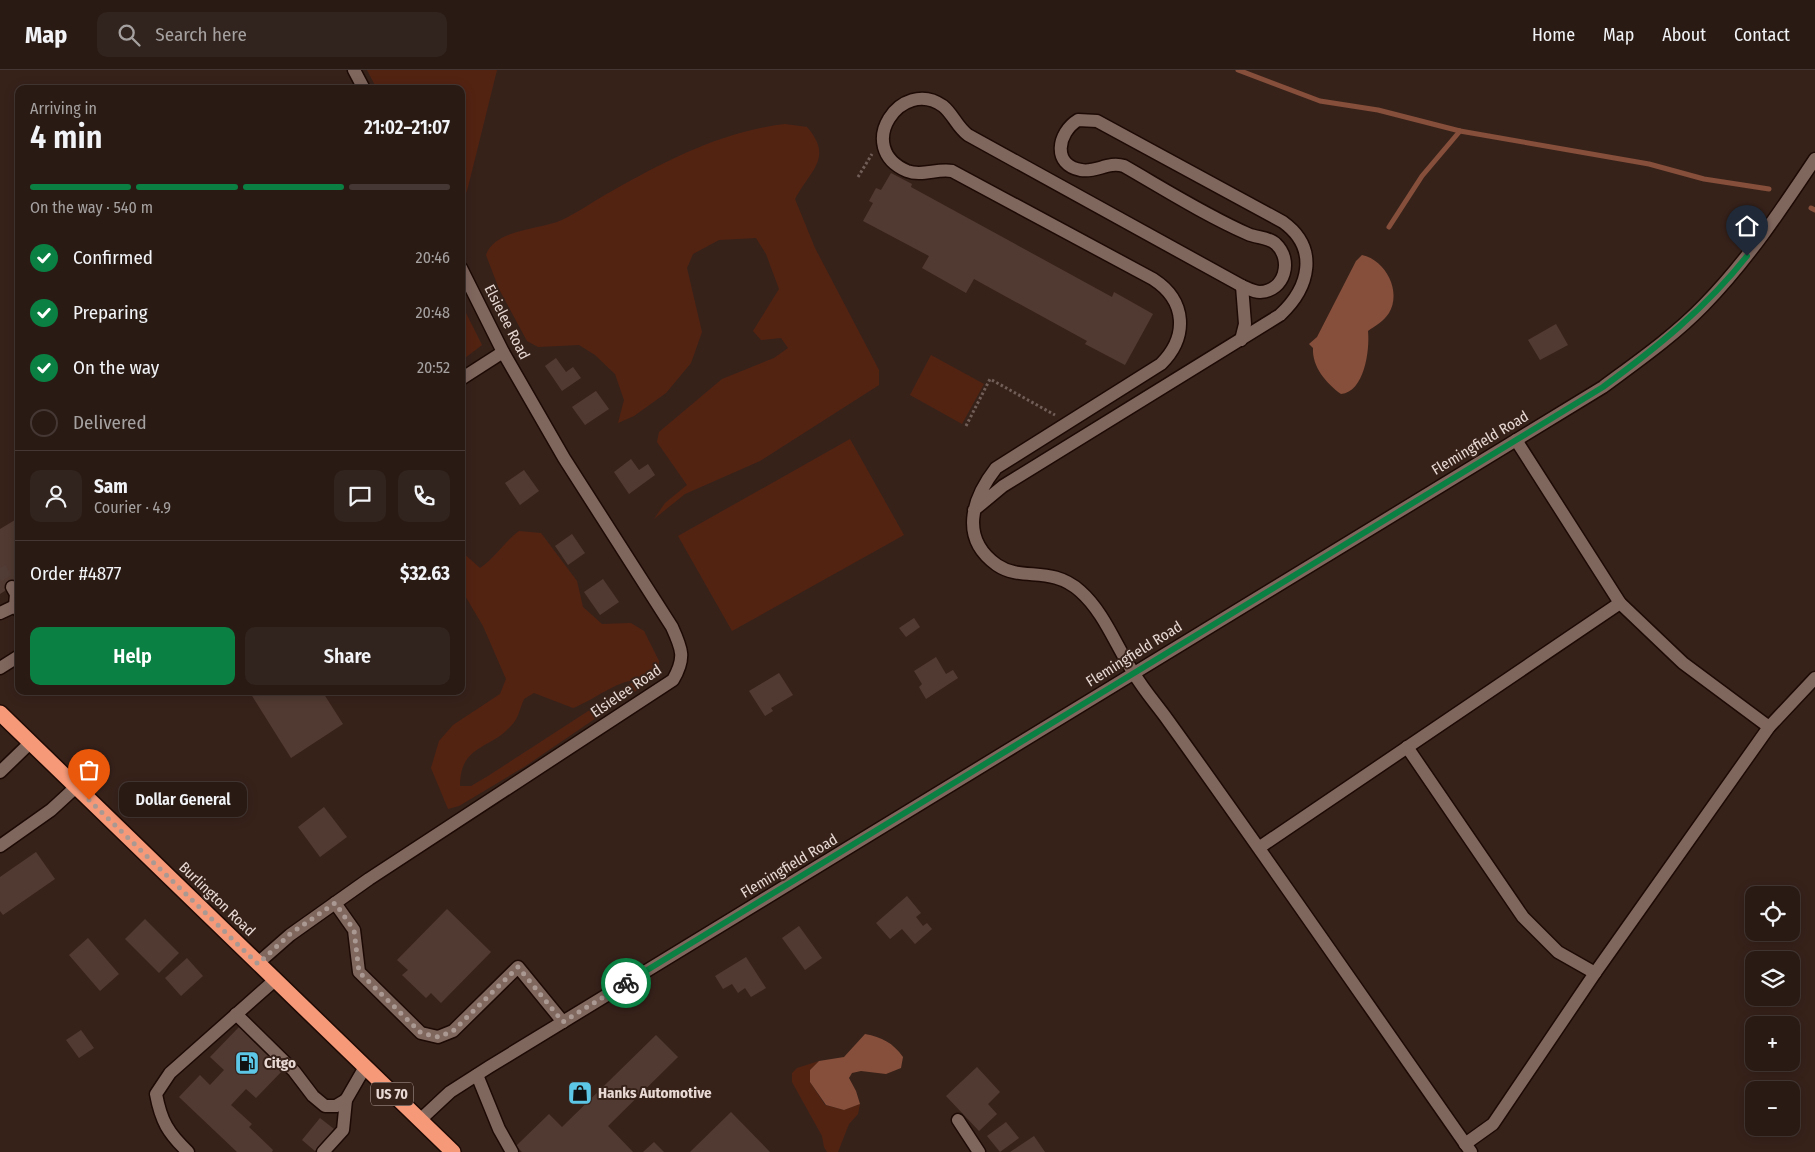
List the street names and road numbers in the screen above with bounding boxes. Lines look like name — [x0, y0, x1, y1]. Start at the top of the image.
street label: Elsielee Road — [480, 281, 534, 363]
street label: Flemingfield Road — [1428, 407, 1532, 479]
street label: Flemingfield Road — [1083, 617, 1185, 691]
street label: Elsielee Road — [587, 661, 665, 721]
street label: Flemingfield Road — [737, 830, 841, 902]
street label: Burlington Road — [175, 858, 259, 940]
road number: US 70 — [371, 1082, 413, 1106]

